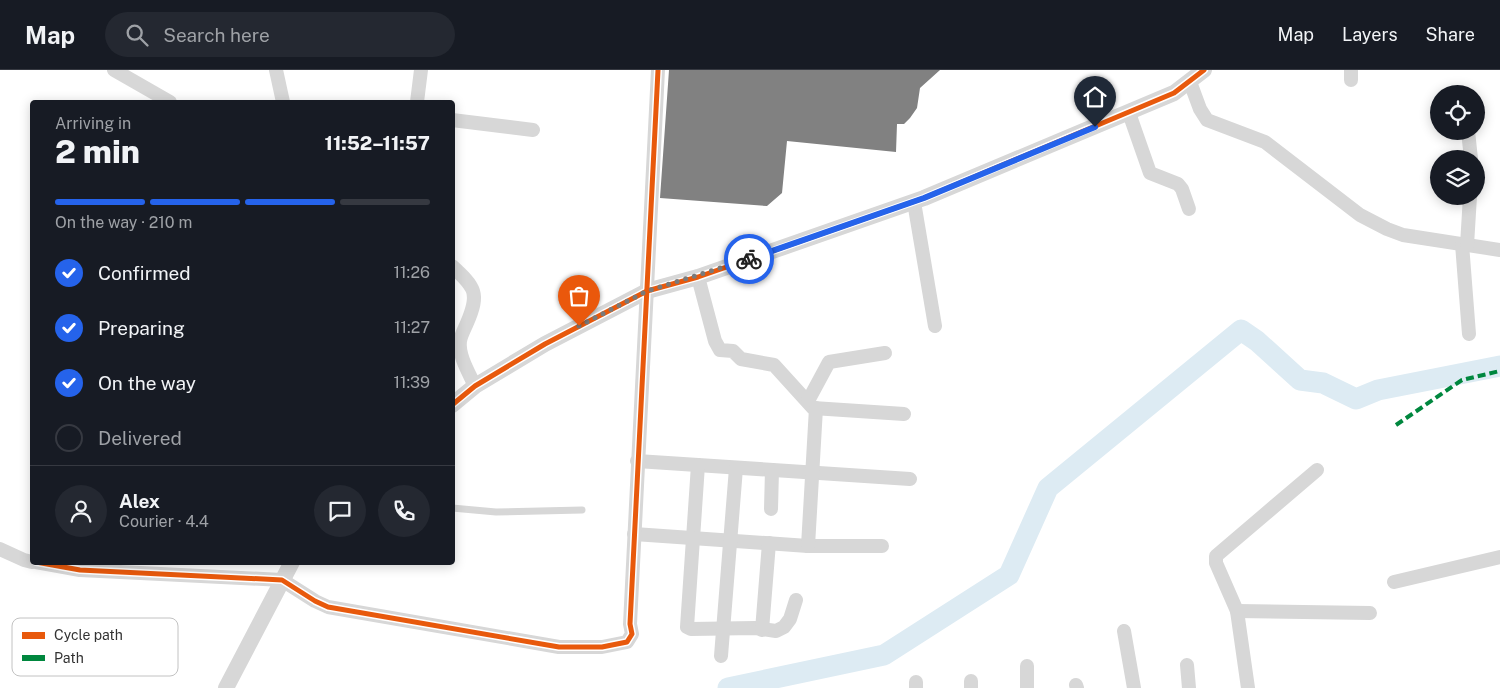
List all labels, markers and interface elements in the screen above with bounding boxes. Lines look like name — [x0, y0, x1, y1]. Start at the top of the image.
search box — [105, 12, 455, 57]
text: Map — [25, 21, 75, 49]
icon: search — [123, 21, 151, 49]
text: Search here — [163, 24, 270, 46]
text: Map — [1278, 24, 1314, 45]
text: Layers — [1342, 24, 1398, 45]
text: Share — [1426, 24, 1475, 45]
pin — [1074, 76, 1116, 127]
icon: home — [1081, 83, 1109, 111]
map controls — [1430, 85, 1485, 205]
button: locate — [1430, 85, 1485, 140]
text: Arriving in — [55, 114, 131, 133]
text: 11:52–11:57 — [325, 132, 430, 154]
text: 2 min — [55, 133, 140, 170]
button: layers — [1430, 150, 1485, 205]
text: On the way · 210 m — [55, 213, 192, 232]
courier — [724, 234, 774, 284]
icon: bike — [735, 245, 763, 273]
icon: check — [55, 259, 83, 287]
text: Confirmed — [98, 262, 191, 284]
text: 11:26 — [394, 263, 430, 282]
pin — [558, 275, 600, 326]
icon: bag — [565, 282, 593, 310]
icon: check — [55, 314, 83, 342]
text: Preparing — [98, 317, 185, 339]
text: 11:27 — [394, 318, 430, 337]
icon: check — [55, 369, 83, 397]
text: On the way — [98, 372, 196, 394]
text: 11:39 — [393, 373, 430, 392]
text: Delivered — [98, 427, 182, 449]
button: person — [55, 485, 107, 537]
button: chat — [314, 485, 366, 537]
button: phone — [378, 485, 430, 537]
text: Alex — [119, 490, 160, 512]
text: Courier · 4.4 — [119, 512, 209, 531]
legend — [12, 618, 178, 676]
text: Cycle path — [54, 627, 123, 643]
text: Path — [54, 650, 84, 666]

